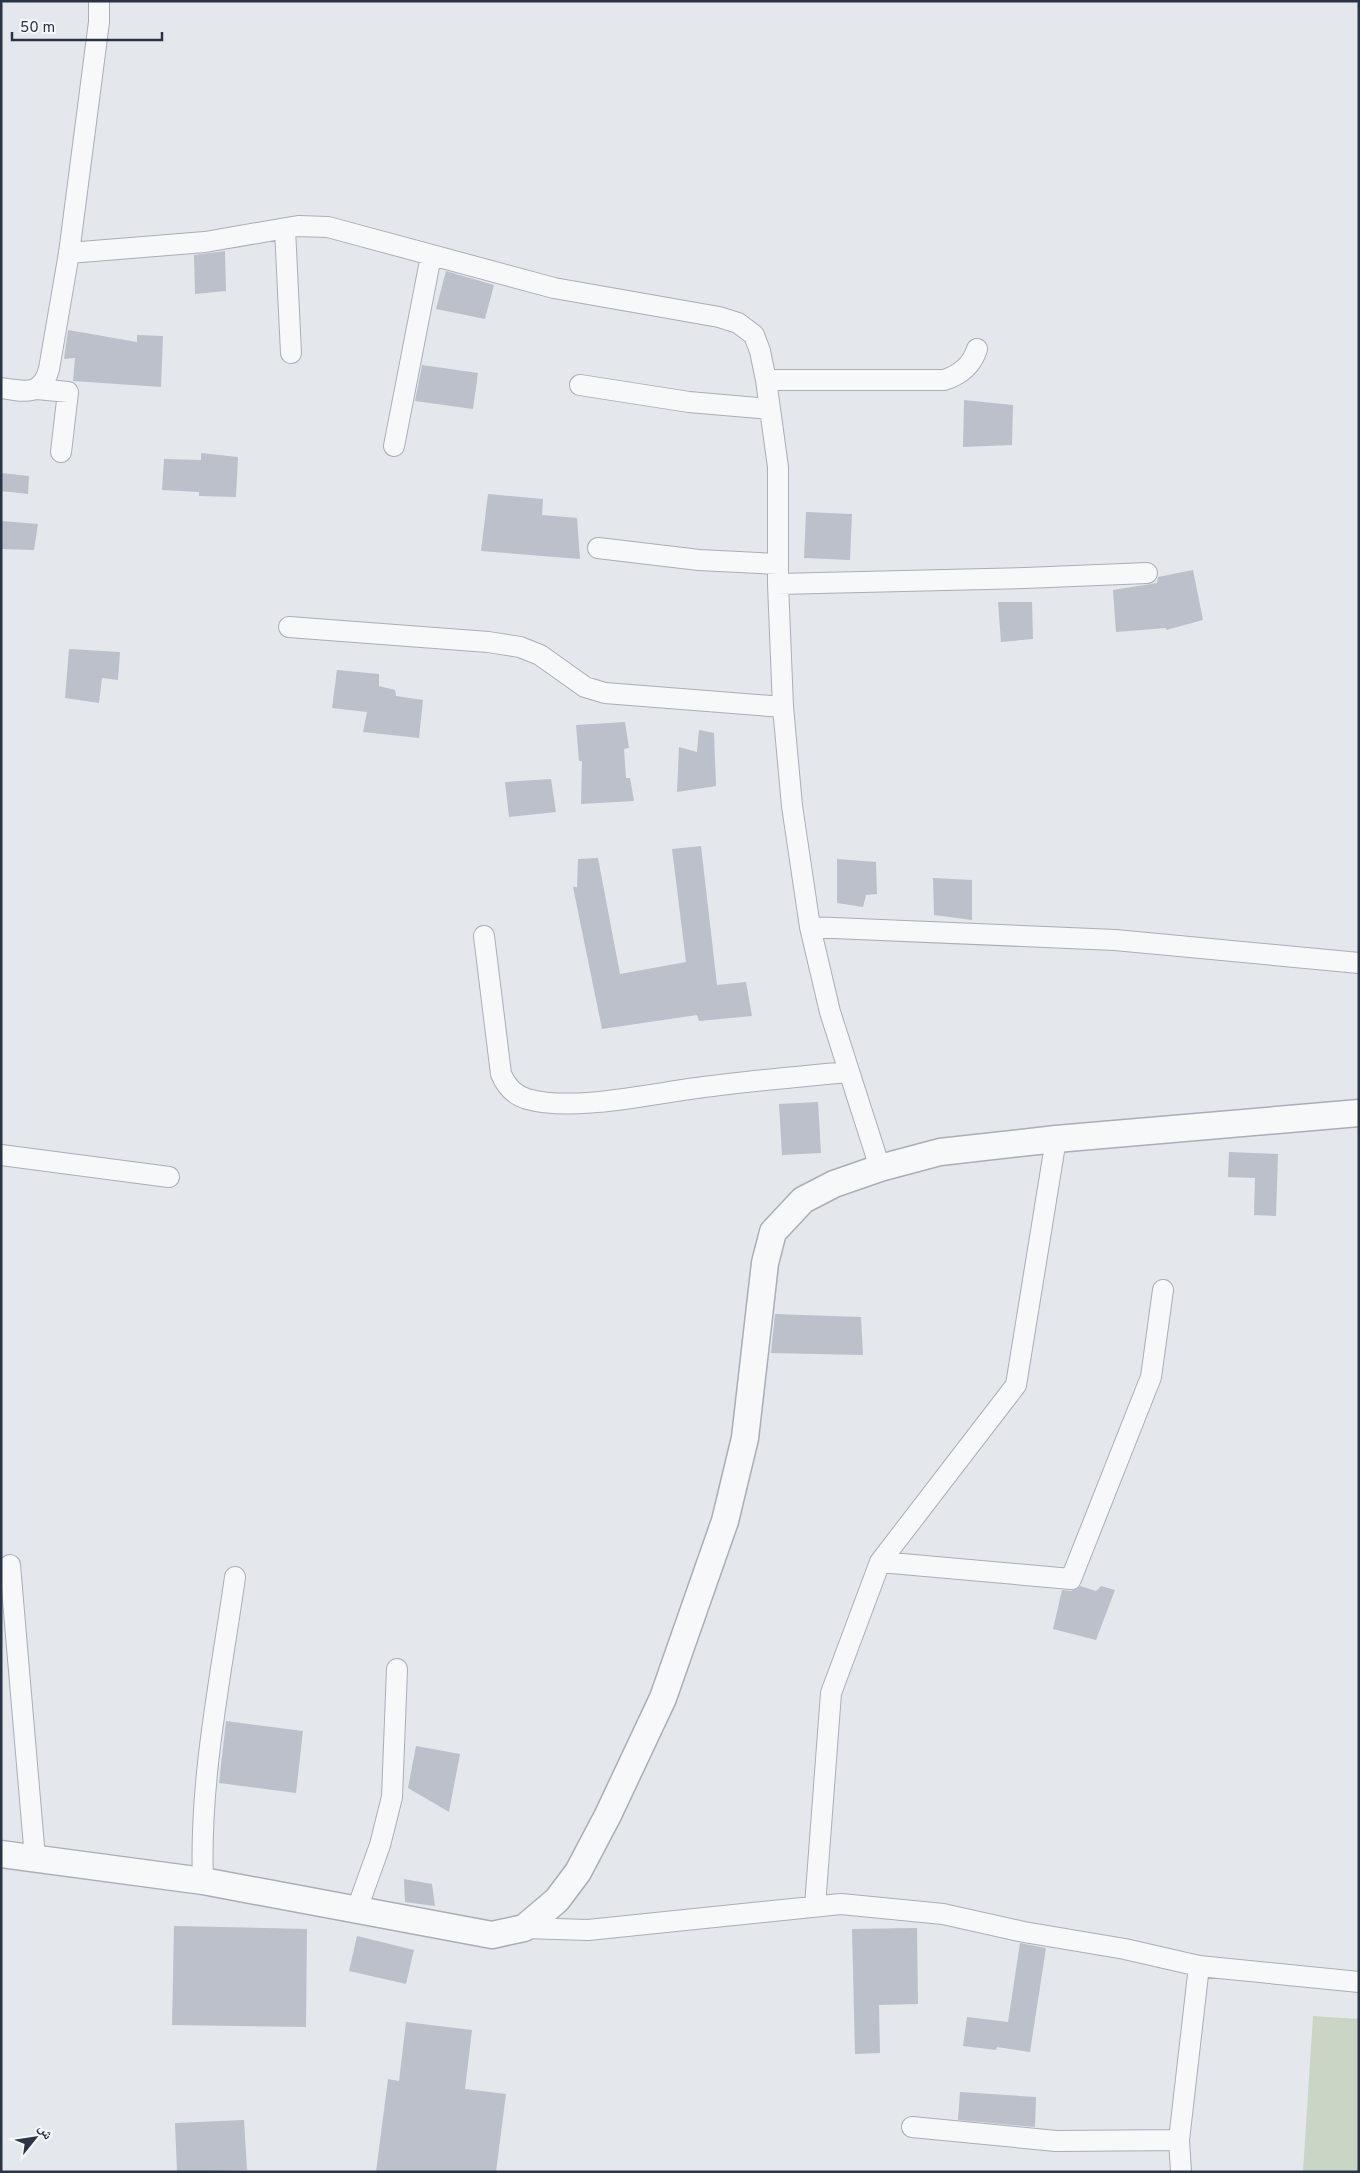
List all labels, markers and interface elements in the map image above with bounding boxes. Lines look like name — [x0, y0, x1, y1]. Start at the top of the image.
scale bar — [12, 10, 162, 42]
text: 50 m — [20, 19, 55, 38]
north arrow — [10, 2113, 60, 2163]
text: ش — [34, 2122, 56, 2143]

